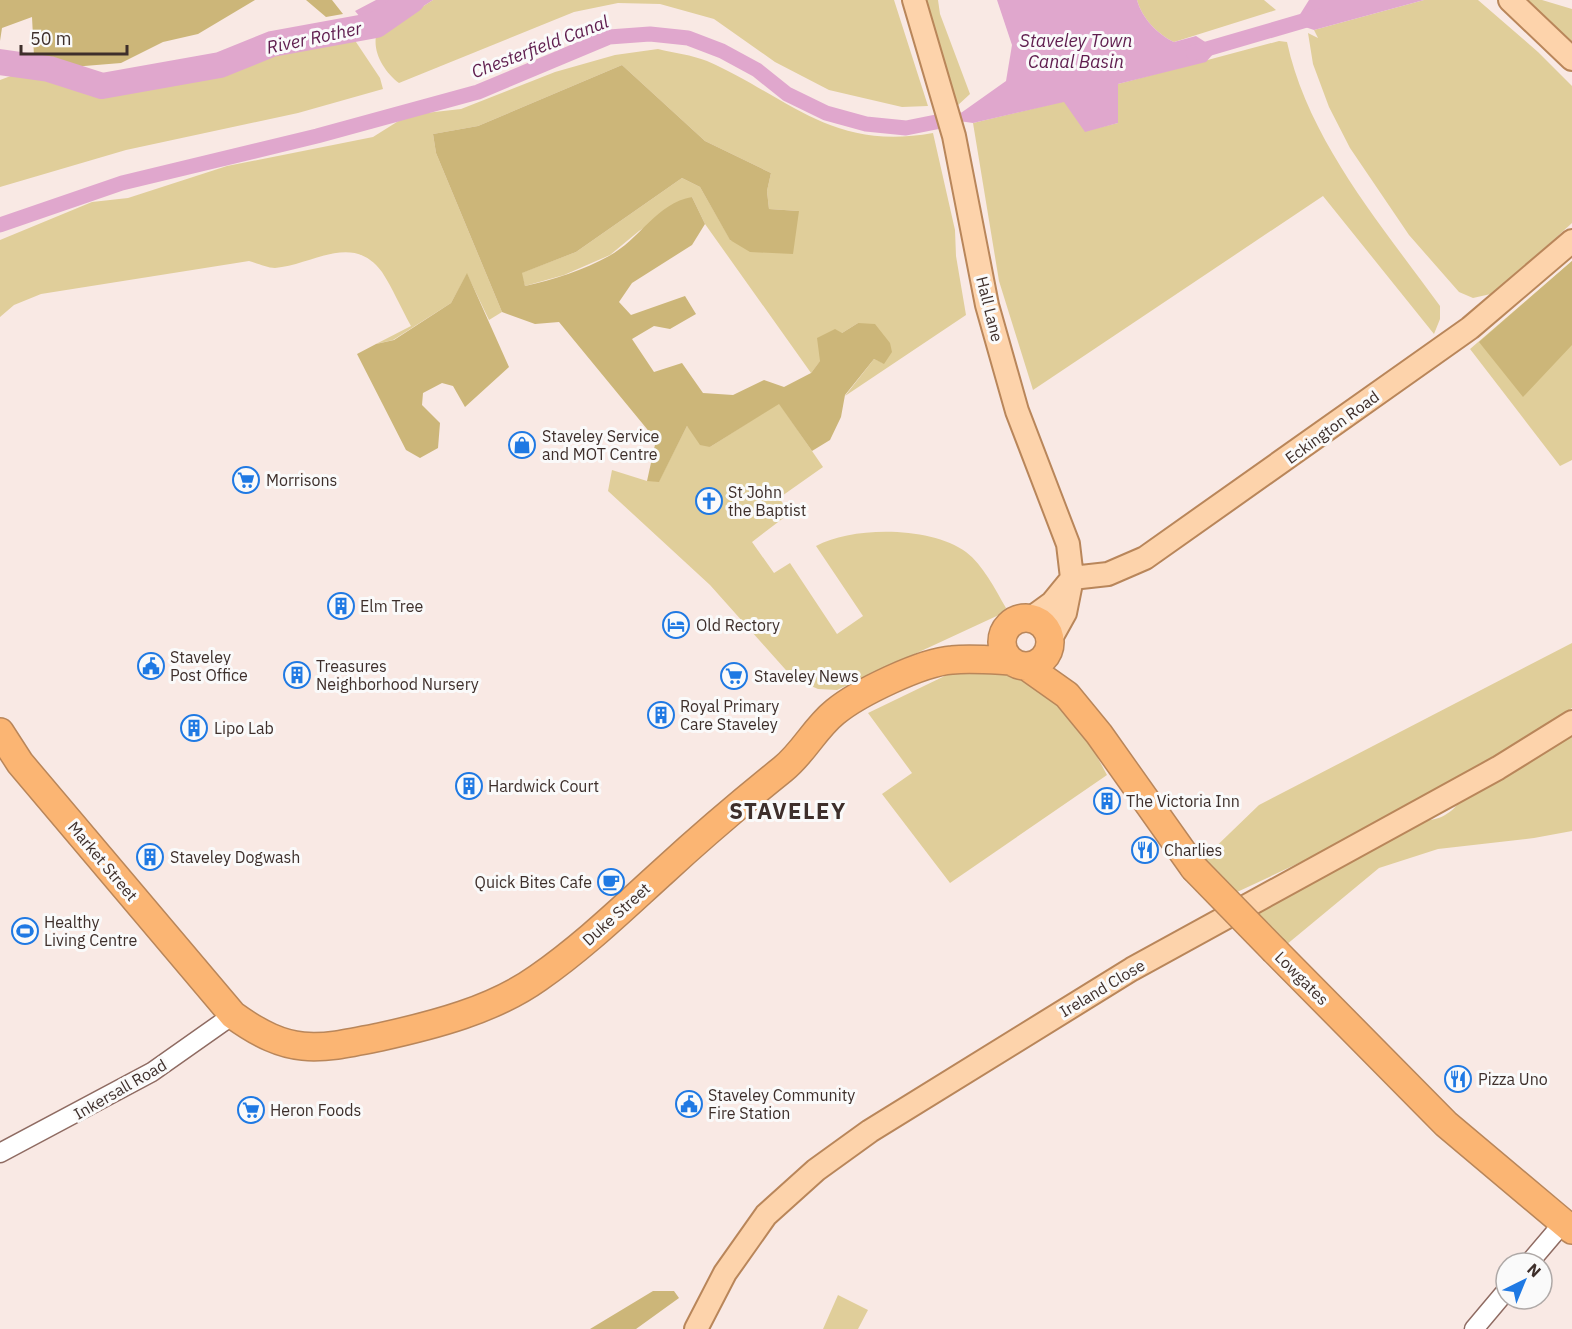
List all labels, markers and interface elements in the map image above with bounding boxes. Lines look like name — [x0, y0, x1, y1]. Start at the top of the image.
water label: Chesterfield Canal — [468, 10, 612, 83]
water label: River Rother — [264, 16, 364, 59]
scale bar — [21, 18, 128, 56]
text: 50 m — [30, 27, 72, 50]
water label: Staveley Town Canal Basin — [1020, 29, 1132, 73]
street label: Hall Lane — [972, 274, 1008, 344]
street label: Eckington Road — [1281, 386, 1383, 468]
place label: Staveley Service and MOT Centre — [542, 426, 660, 464]
shop icon: Staveley Service and MOT Centre — [507, 430, 537, 460]
supermarket icon: Morrisons — [231, 465, 261, 495]
place label: Morrisons — [266, 470, 337, 490]
place label: St John the Baptist — [728, 482, 806, 520]
church icon: St John the Baptist — [694, 486, 724, 516]
building icon: Elm Tree — [326, 591, 356, 621]
place label: Elm Tree — [360, 596, 423, 616]
hotel icon: Old Rectory — [661, 610, 691, 640]
place label: Old Rectory — [696, 615, 780, 635]
place label: Staveley Post Office — [170, 647, 248, 685]
public building icon: Staveley Post Office — [136, 651, 166, 681]
place label: Treasures Neighborhood Nursery — [316, 656, 479, 694]
building icon: Treasures Neighborhood Nursery — [282, 660, 312, 690]
supermarket icon: Staveley News — [719, 661, 749, 691]
place label: Staveley News — [754, 666, 859, 686]
place label: Royal Primary Care Staveley — [680, 696, 779, 734]
building icon: Royal Primary Care Staveley — [646, 700, 676, 730]
building icon: Lipo Lab — [179, 713, 209, 743]
place label: Lipo Lab — [214, 718, 274, 738]
building icon: Hardwick Court — [454, 771, 484, 801]
place label: Hardwick Court — [488, 776, 599, 796]
building icon: The Victoria Inn — [1092, 786, 1122, 816]
place label: The Victoria Inn — [1126, 791, 1240, 811]
district label: STAVELEY — [729, 796, 847, 825]
street label: Market Street — [64, 817, 142, 905]
restaurant icon: Charlies — [1130, 835, 1160, 865]
place label: Charlies — [1164, 840, 1222, 860]
building icon: Staveley Dogwash — [135, 842, 165, 872]
place label: Staveley Dogwash — [170, 847, 300, 867]
cafe icon: Quick Bites Cafe — [596, 867, 626, 897]
place label: Quick Bites Cafe — [475, 872, 592, 892]
street label: Duke Street — [578, 878, 654, 950]
place label: Healthy Living Centre — [44, 912, 137, 950]
sports icon: Healthy Living Centre — [10, 916, 40, 946]
street label: Lowgates — [1271, 947, 1333, 1009]
street label: Ireland Close — [1056, 955, 1148, 1021]
street label: Inkersall Road — [70, 1054, 170, 1124]
restaurant icon: Pizza Uno — [1443, 1064, 1473, 1094]
place label: Pizza Uno — [1478, 1069, 1548, 1089]
place label: Staveley Community Fire Station — [708, 1085, 855, 1123]
public building icon: Staveley Community Fire Station — [674, 1089, 704, 1119]
supermarket icon: Heron Foods — [236, 1095, 266, 1125]
place label: Heron Foods — [270, 1100, 361, 1120]
north arrow — [1494, 1251, 1554, 1311]
text: N — [1523, 1259, 1545, 1281]

